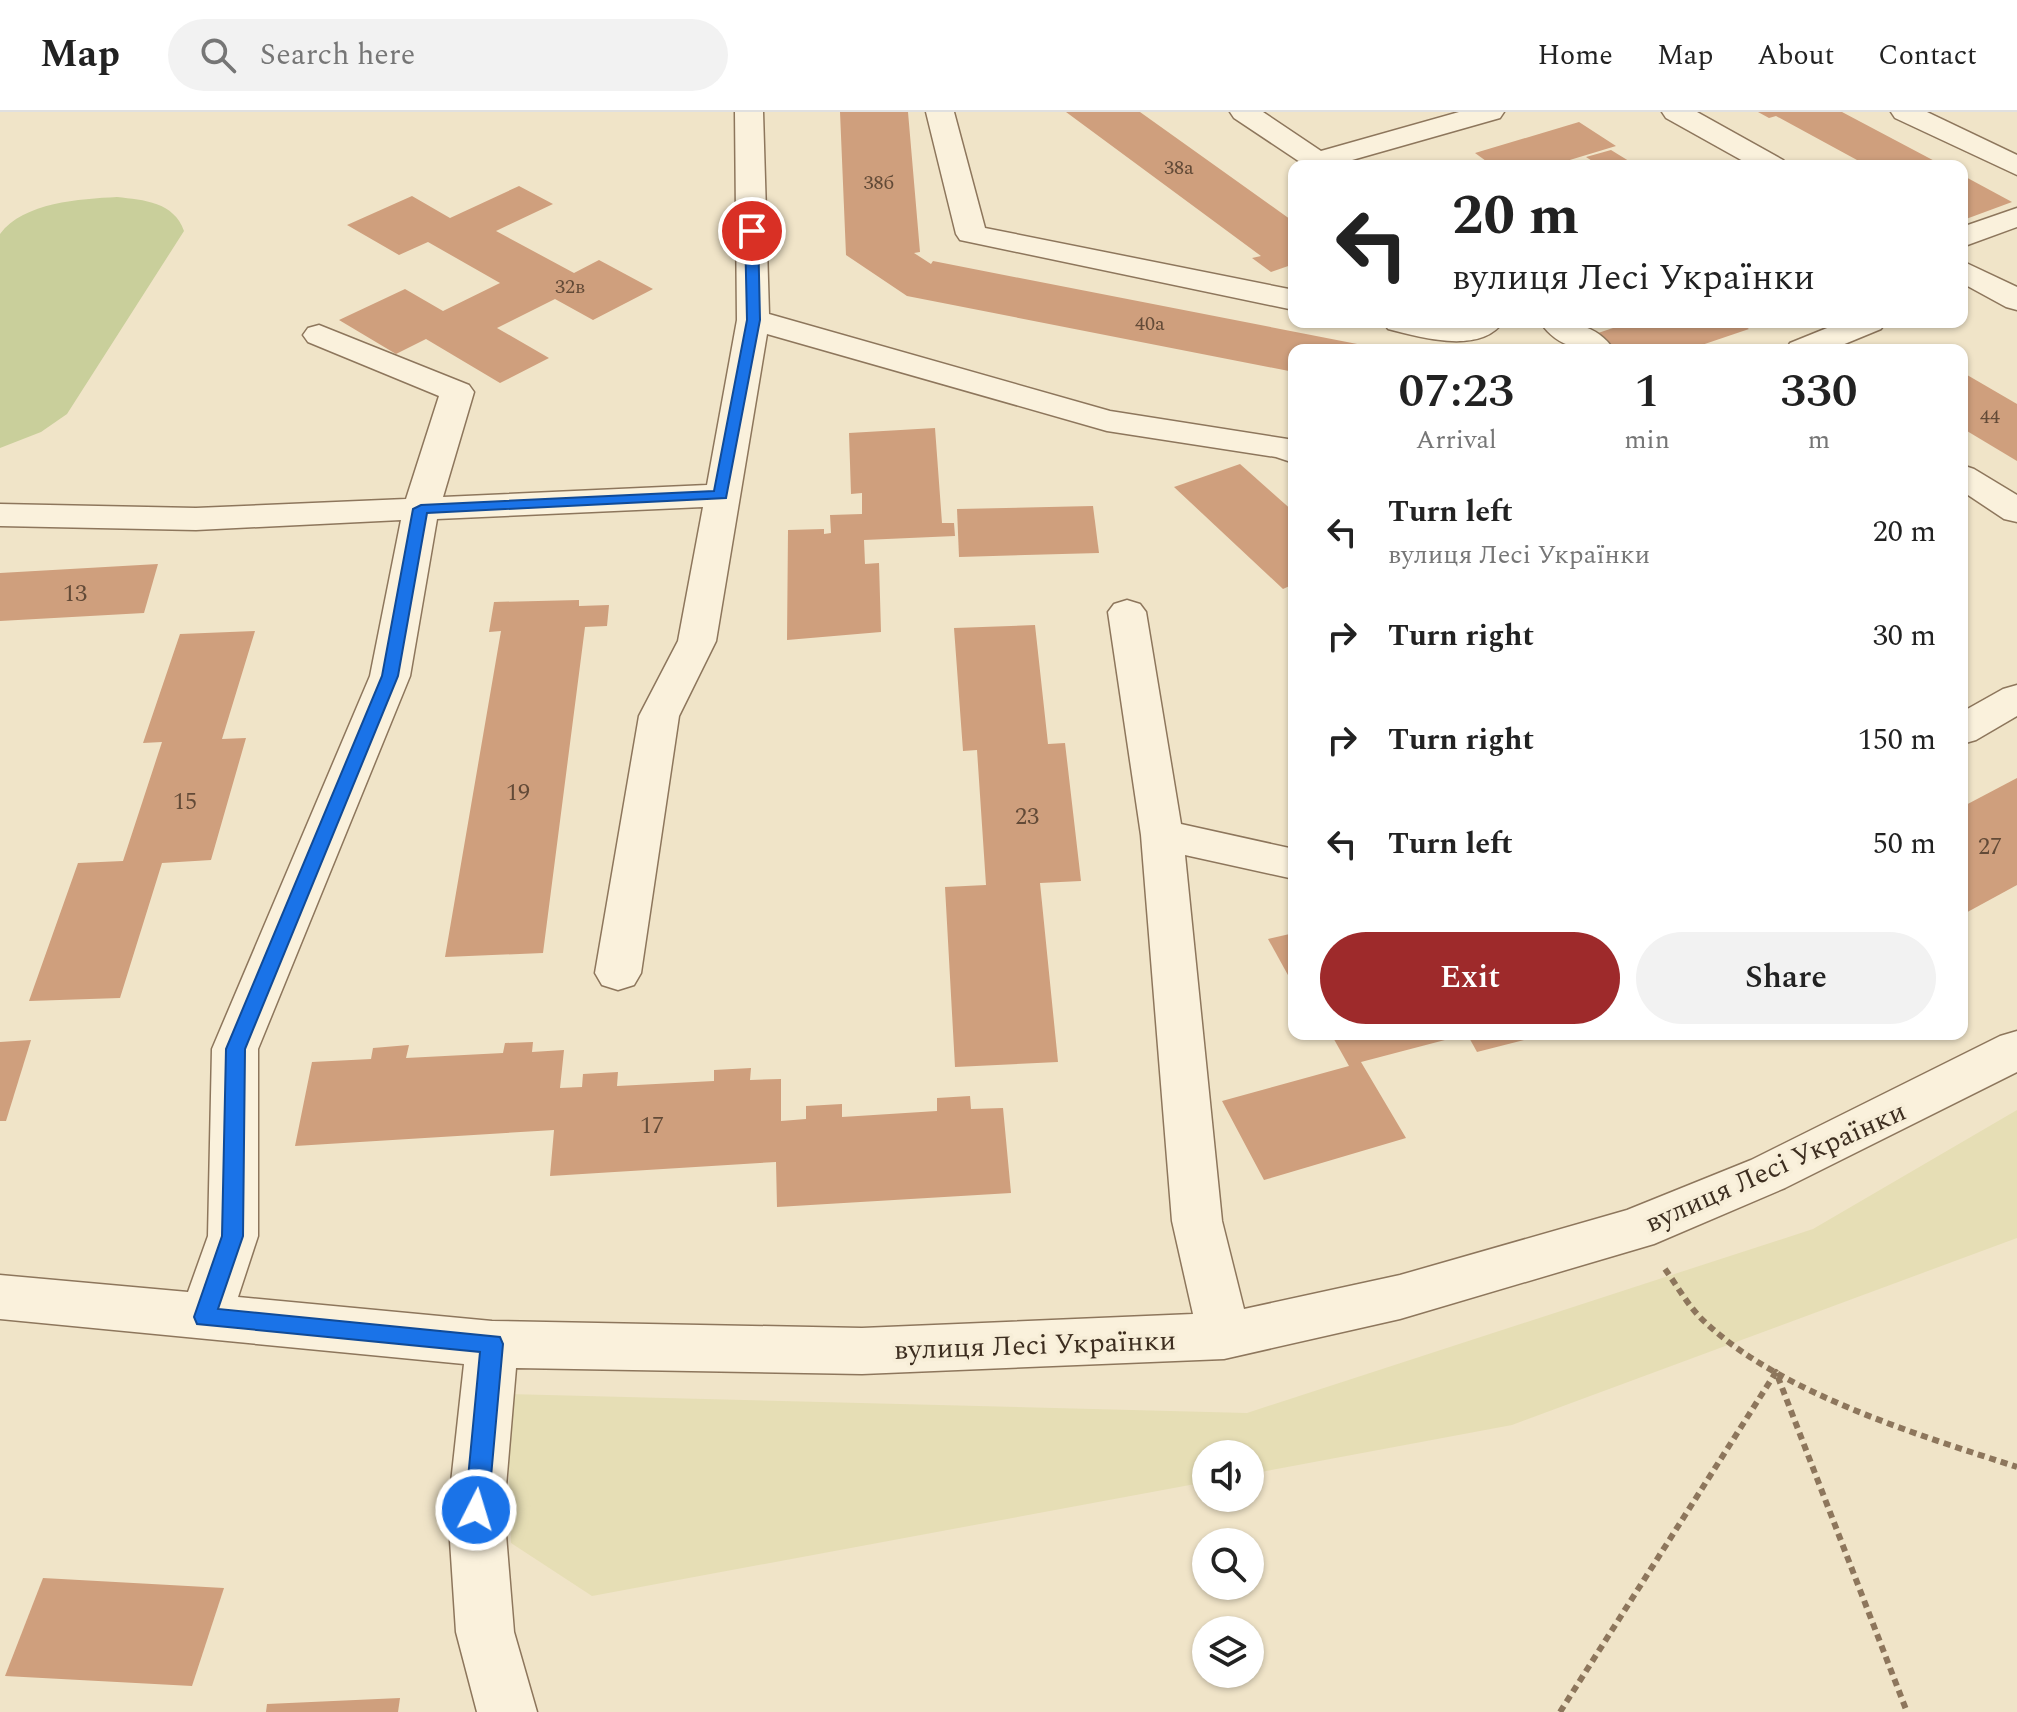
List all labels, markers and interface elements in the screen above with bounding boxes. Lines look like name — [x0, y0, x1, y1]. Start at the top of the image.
search box — [168, 19, 728, 91]
text: Map — [40, 26, 120, 84]
text: Search here — [260, 32, 415, 78]
icon: search — [196, 33, 240, 77]
text: Home — [1537, 34, 1613, 77]
text: Map — [1657, 34, 1713, 77]
text: About — [1757, 34, 1834, 77]
text: Contact — [1878, 34, 1977, 77]
house number: 38а — [1164, 153, 1194, 183]
house number: 38б — [864, 168, 894, 198]
text: 20 m — [1452, 174, 1579, 259]
icon: left — [1320, 192, 1424, 296]
pin — [718, 197, 786, 265]
icon: arrive — [730, 209, 774, 253]
text: вулиця Лесі Українки — [1452, 251, 1815, 306]
house number: 32в — [555, 272, 585, 302]
house number: 40а — [1135, 309, 1165, 339]
text: 07:23 — [1398, 355, 1514, 428]
text: 1 — [1634, 355, 1660, 428]
text: 330 — [1780, 355, 1858, 428]
house number: 44 — [1980, 402, 2000, 432]
text: Arrival — [1416, 420, 1497, 460]
text: min — [1624, 420, 1670, 460]
text: m — [1808, 420, 1830, 460]
text: Turn left — [1388, 489, 1513, 535]
text: 20 m — [1873, 509, 1936, 555]
icon: left — [1320, 510, 1364, 554]
text: вулиця Лесі Українки — [1388, 535, 1650, 575]
house number: 13 — [63, 576, 87, 612]
text: Turn right — [1388, 613, 1534, 659]
text: 30 m — [1873, 613, 1936, 659]
icon: right — [1320, 614, 1364, 658]
text: Turn right — [1388, 717, 1534, 763]
text: 150 m — [1858, 717, 1936, 763]
icon: right — [1320, 718, 1364, 762]
house number: 19 — [506, 775, 530, 811]
house number: 15 — [173, 784, 197, 820]
house number: 23 — [1015, 799, 1039, 835]
text: Turn left — [1388, 821, 1513, 867]
text: 50 m — [1873, 821, 1936, 867]
icon: left — [1320, 822, 1364, 866]
house number: 27 — [1978, 829, 2002, 865]
button: Exit — [1320, 932, 1620, 1024]
button: Share — [1636, 932, 1936, 1024]
street label: вулиця Лесі Українки — [1638, 1090, 1913, 1244]
house number: 17 — [640, 1108, 664, 1144]
street label: вулиця Лесі Українки — [893, 1319, 1177, 1372]
map controls — [1192, 1440, 1264, 1688]
button: sound — [1192, 1440, 1264, 1512]
position arrow — [434, 1468, 518, 1552]
button: search — [1192, 1528, 1264, 1600]
button: layers — [1192, 1616, 1264, 1688]

